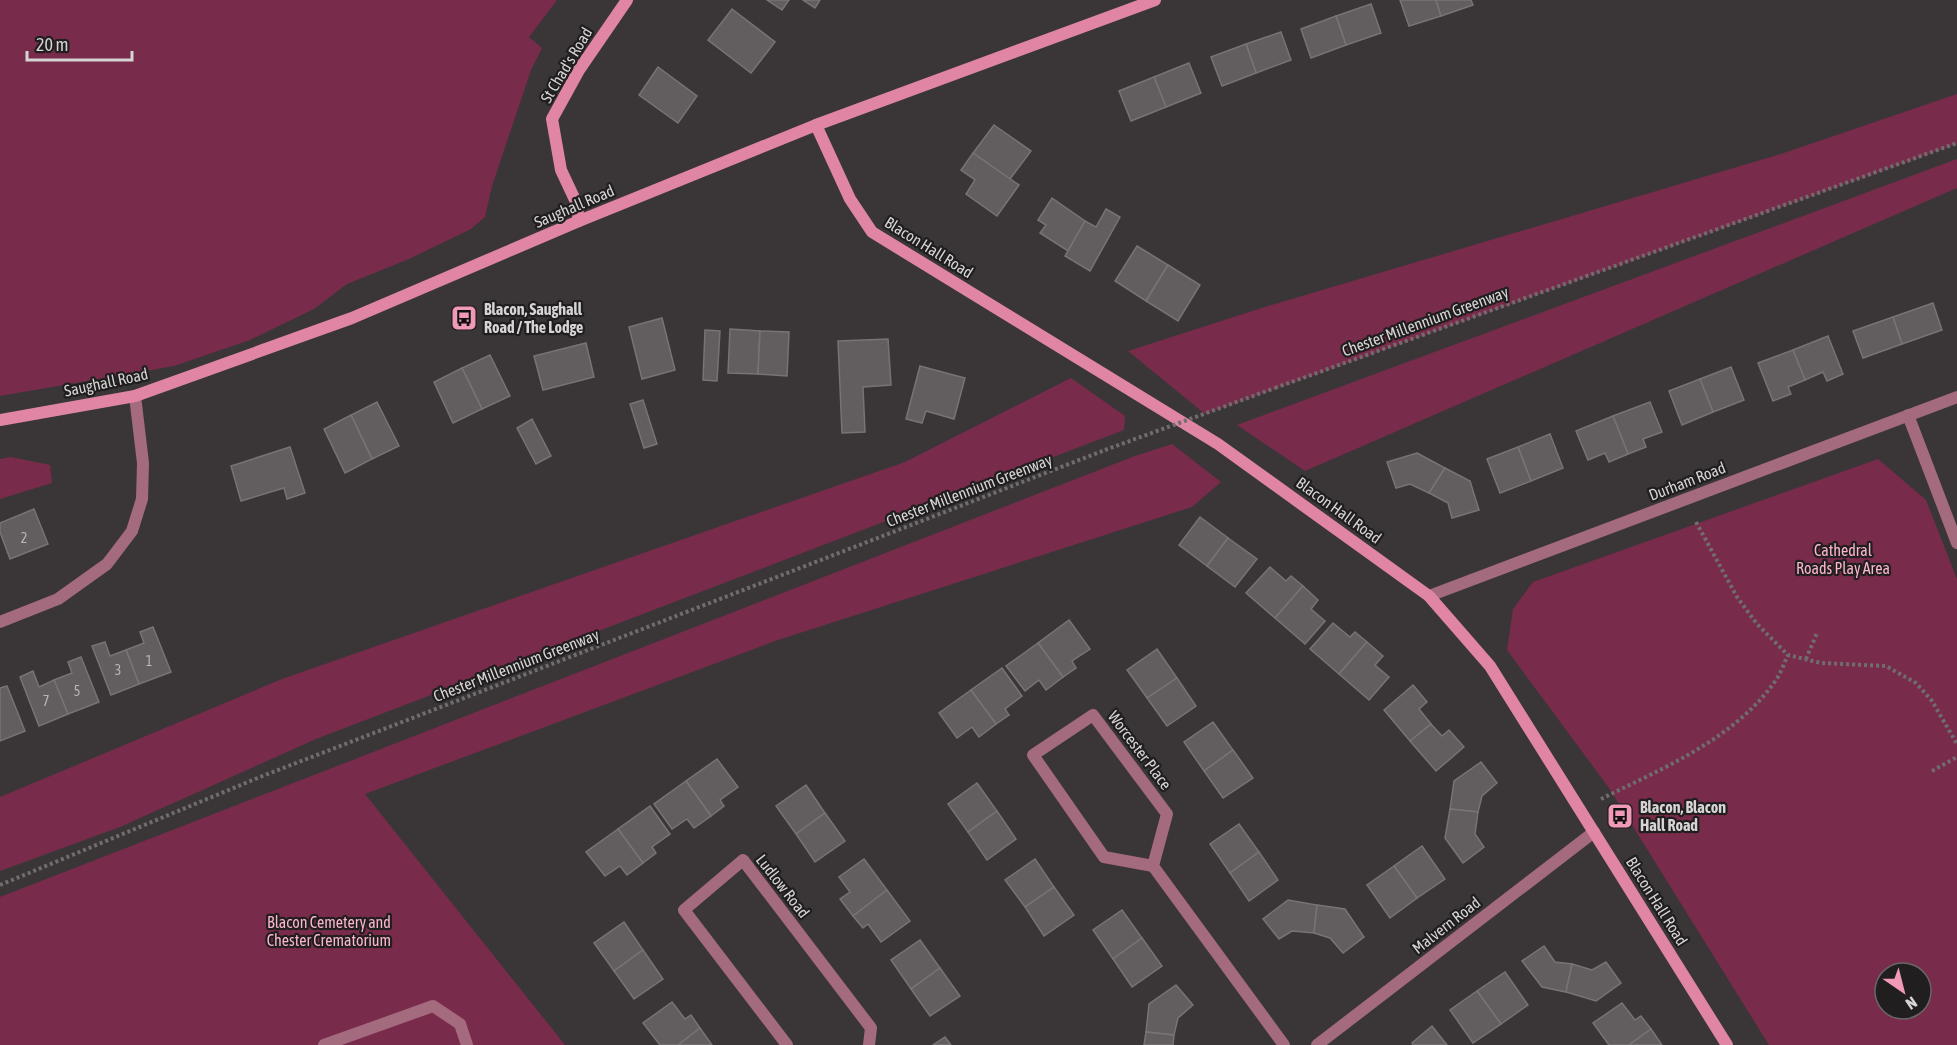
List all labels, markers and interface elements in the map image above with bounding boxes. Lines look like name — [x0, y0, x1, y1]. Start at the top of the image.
scale bar — [27, 24, 132, 62]
street label: St Chad's Road — [537, 24, 595, 106]
text: 20 m — [36, 34, 68, 55]
street label: Saughall Road — [531, 181, 617, 232]
street label: Blacon Hall Road — [882, 213, 976, 281]
street label: Chester Millennium Greenway — [1339, 282, 1511, 360]
place label: Blacon, Saughall Road / The Lodge — [484, 300, 583, 336]
bus stop icon: Blacon, Saughall Road / The Lodge — [449, 303, 479, 333]
street label: Saughall Road — [62, 364, 150, 401]
street label: Chester Millennium Greenway — [884, 450, 1055, 531]
street label: Durham Road — [1646, 458, 1728, 504]
street label: Blacon Hall Road — [1293, 473, 1385, 547]
house number: 2 — [21, 530, 27, 546]
park label: Cathedral Roads Play Area — [1796, 541, 1890, 578]
street label: Chester Millennium Greenway — [431, 625, 602, 706]
house number: 1 — [146, 653, 152, 669]
house number: 3 — [115, 662, 121, 678]
house number: 5 — [74, 683, 80, 699]
house number: 7 — [43, 693, 49, 709]
street label: Worcester Place — [1105, 707, 1175, 793]
place label: Blacon, Blacon Hall Road — [1640, 798, 1726, 834]
bus stop icon: Blacon, Blacon Hall Road — [1605, 801, 1635, 831]
street label: Ludlow Road — [753, 851, 813, 921]
street label: Blacon Hall Road — [1623, 854, 1691, 948]
street label: Malvern Road — [1408, 893, 1484, 957]
park label: Blacon Cemetery and Chester Crematorium — [267, 913, 391, 949]
north arrow — [1873, 961, 1933, 1021]
text: N — [1903, 993, 1921, 1013]

